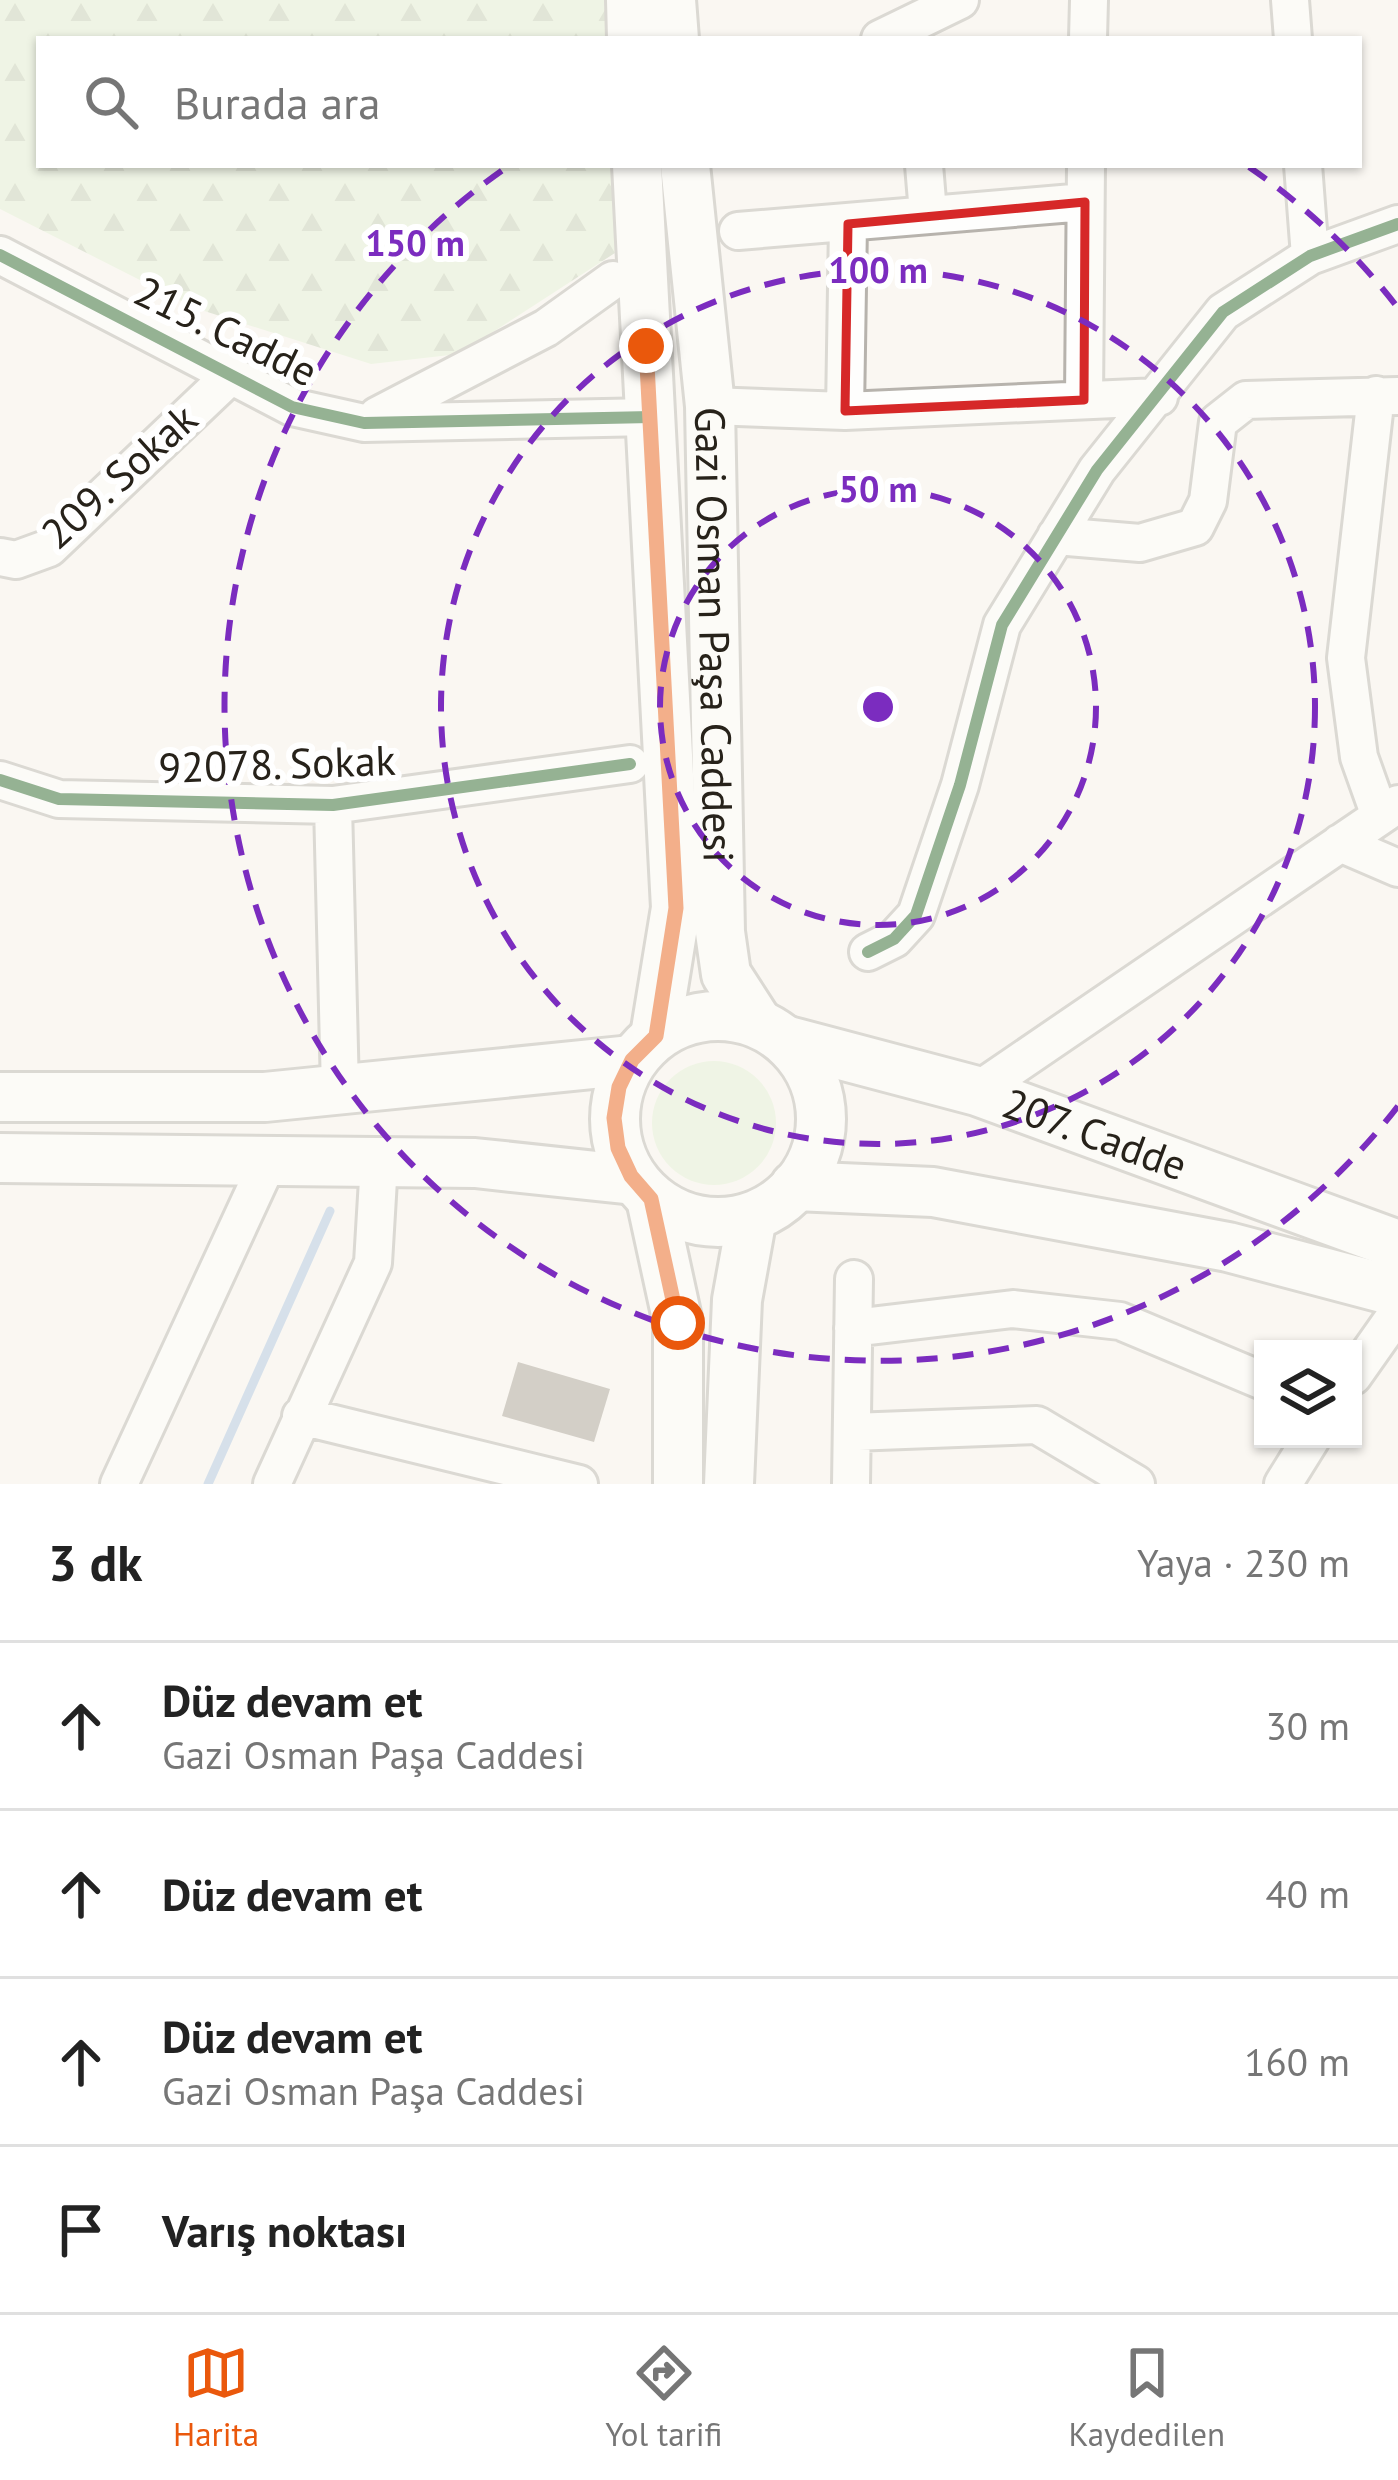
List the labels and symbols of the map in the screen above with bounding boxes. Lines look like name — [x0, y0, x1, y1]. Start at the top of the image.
text: 150 m — [365, 219, 465, 266]
text: 100 m — [828, 246, 928, 293]
street label: 215. Cadde — [126, 263, 326, 398]
route end — [619, 319, 673, 373]
street label: 209. Sokak — [29, 391, 208, 560]
street label: Gazi Osman Paşa Caddesi — [683, 406, 747, 863]
text: 50 m — [839, 465, 917, 512]
centre of rings — [857, 686, 899, 728]
street label: 92078. Sokak — [157, 732, 397, 795]
street label: 207. Cadde — [996, 1075, 1194, 1192]
route start — [651, 1296, 705, 1350]

